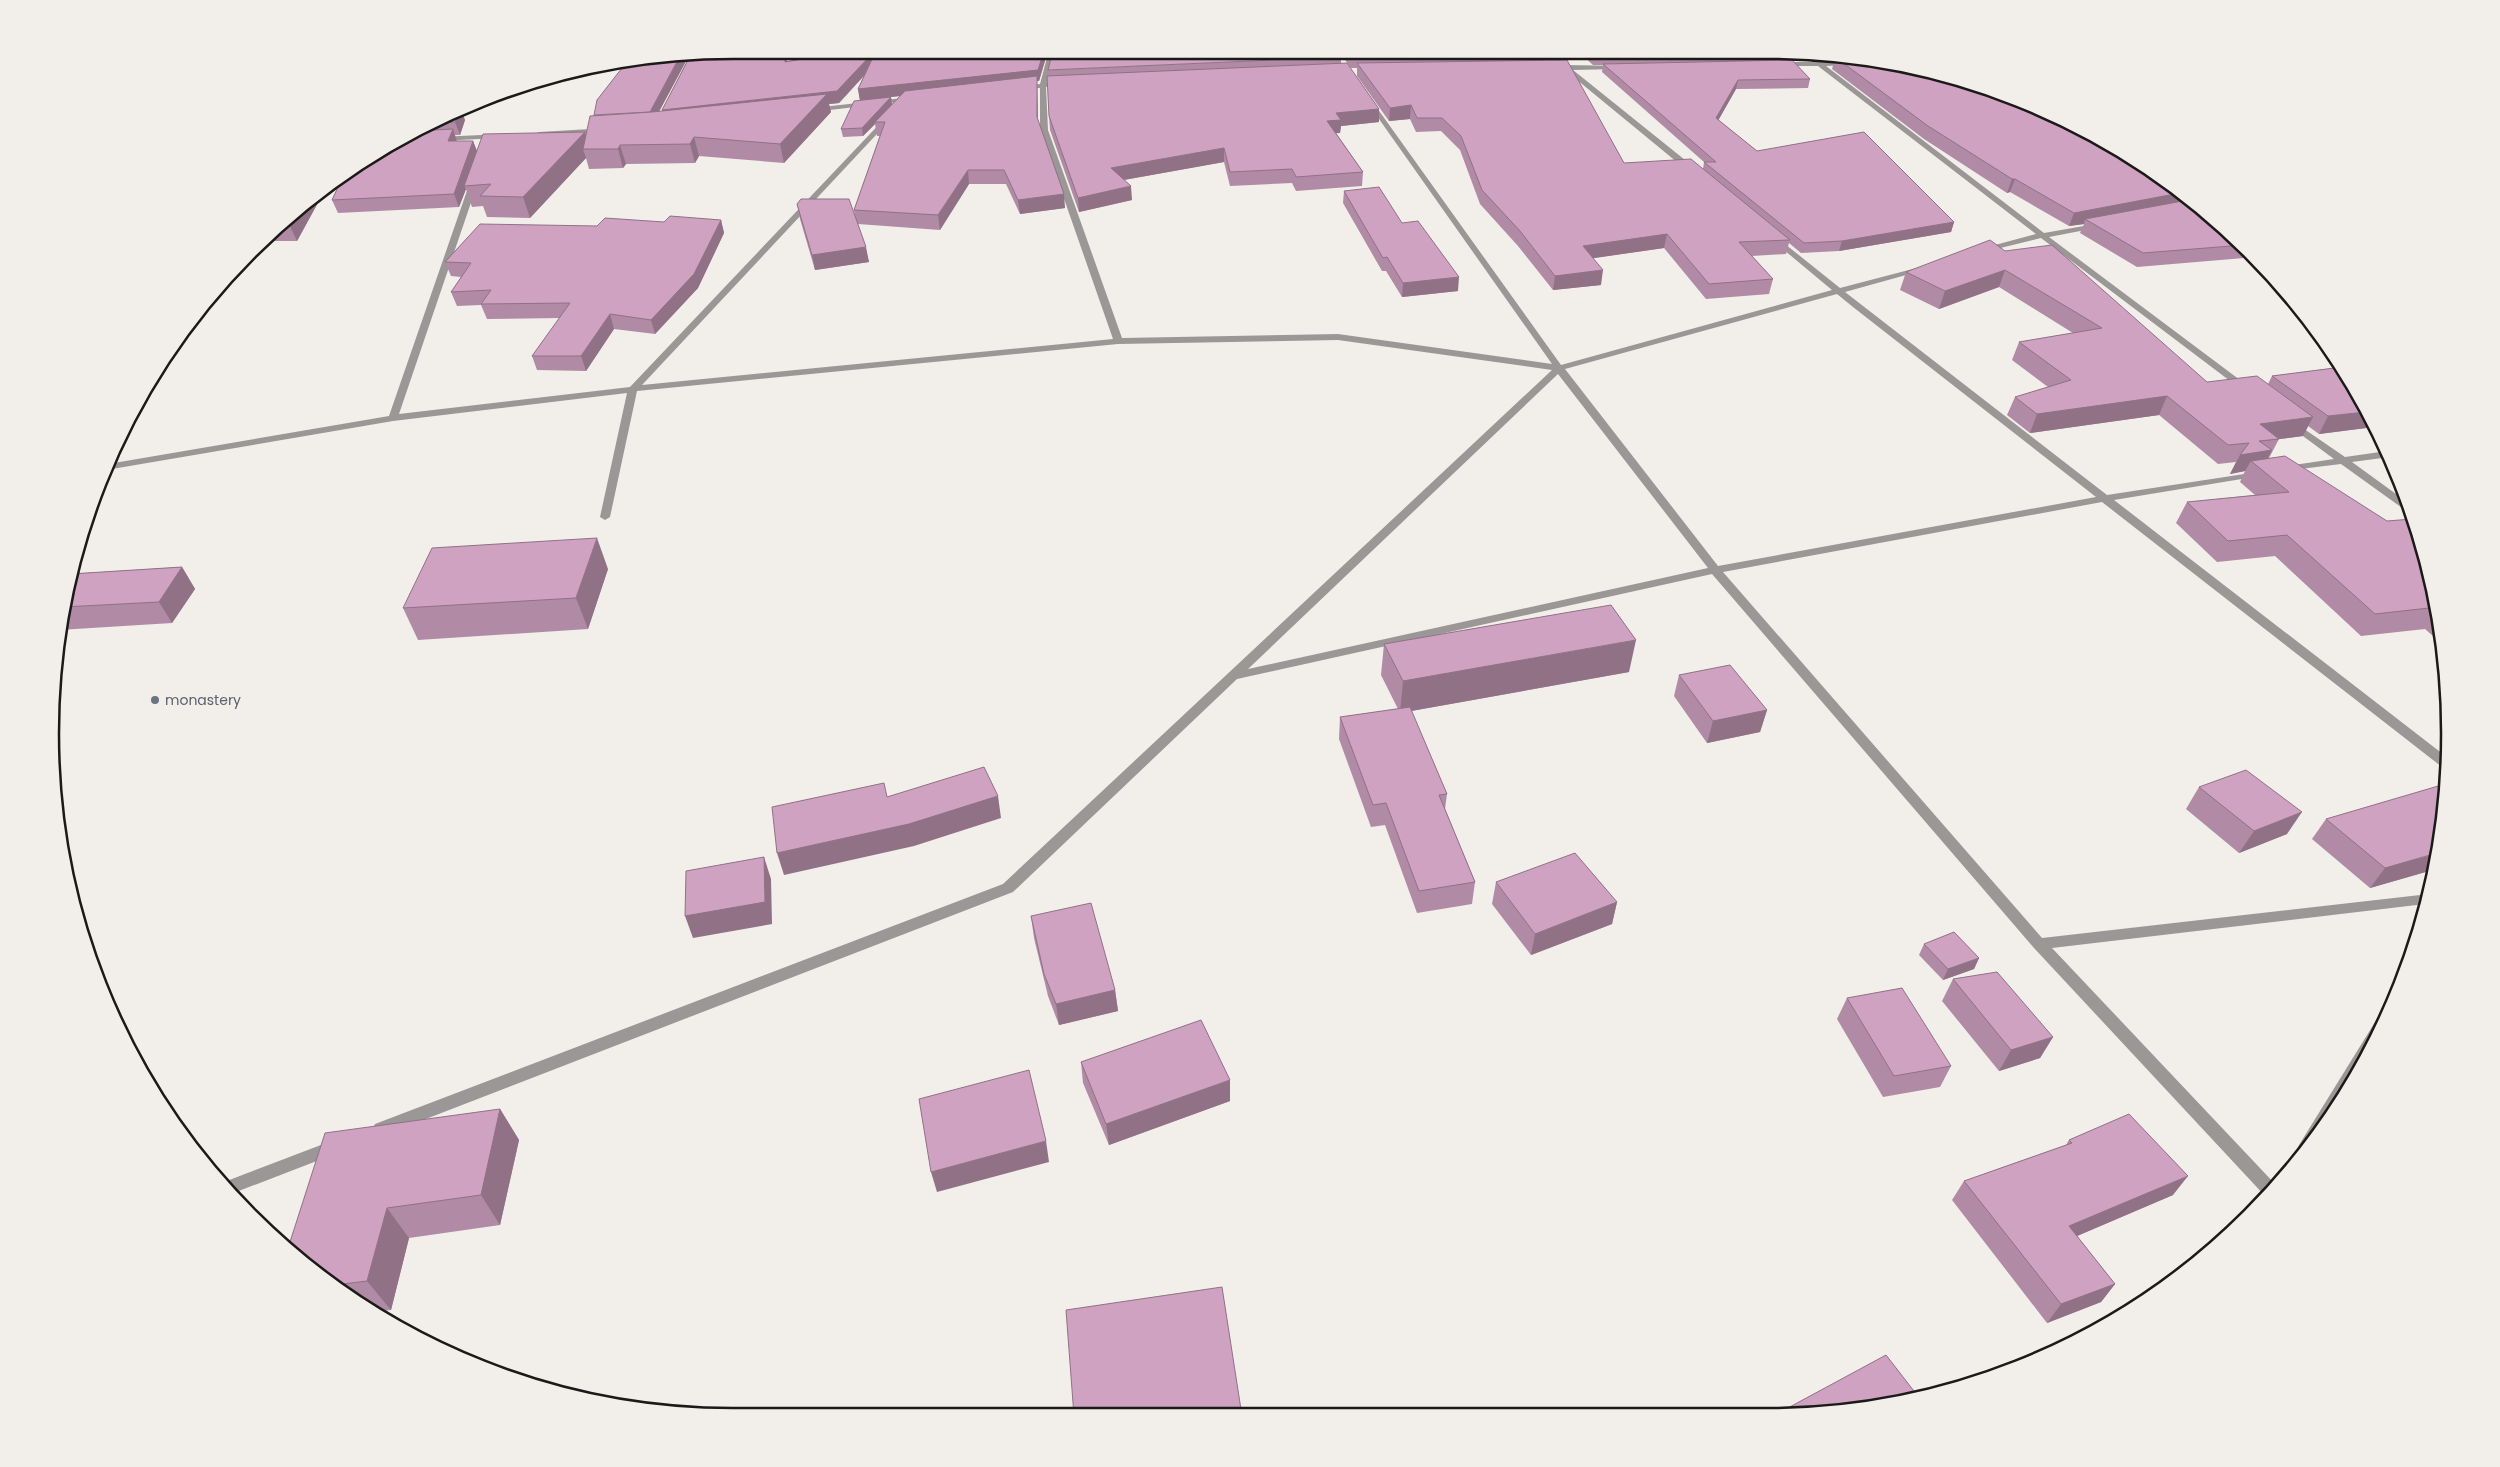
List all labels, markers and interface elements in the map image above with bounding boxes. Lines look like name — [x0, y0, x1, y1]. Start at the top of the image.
place label: monastery — [165, 690, 241, 710]
marker: monastery — [149, 694, 161, 706]

